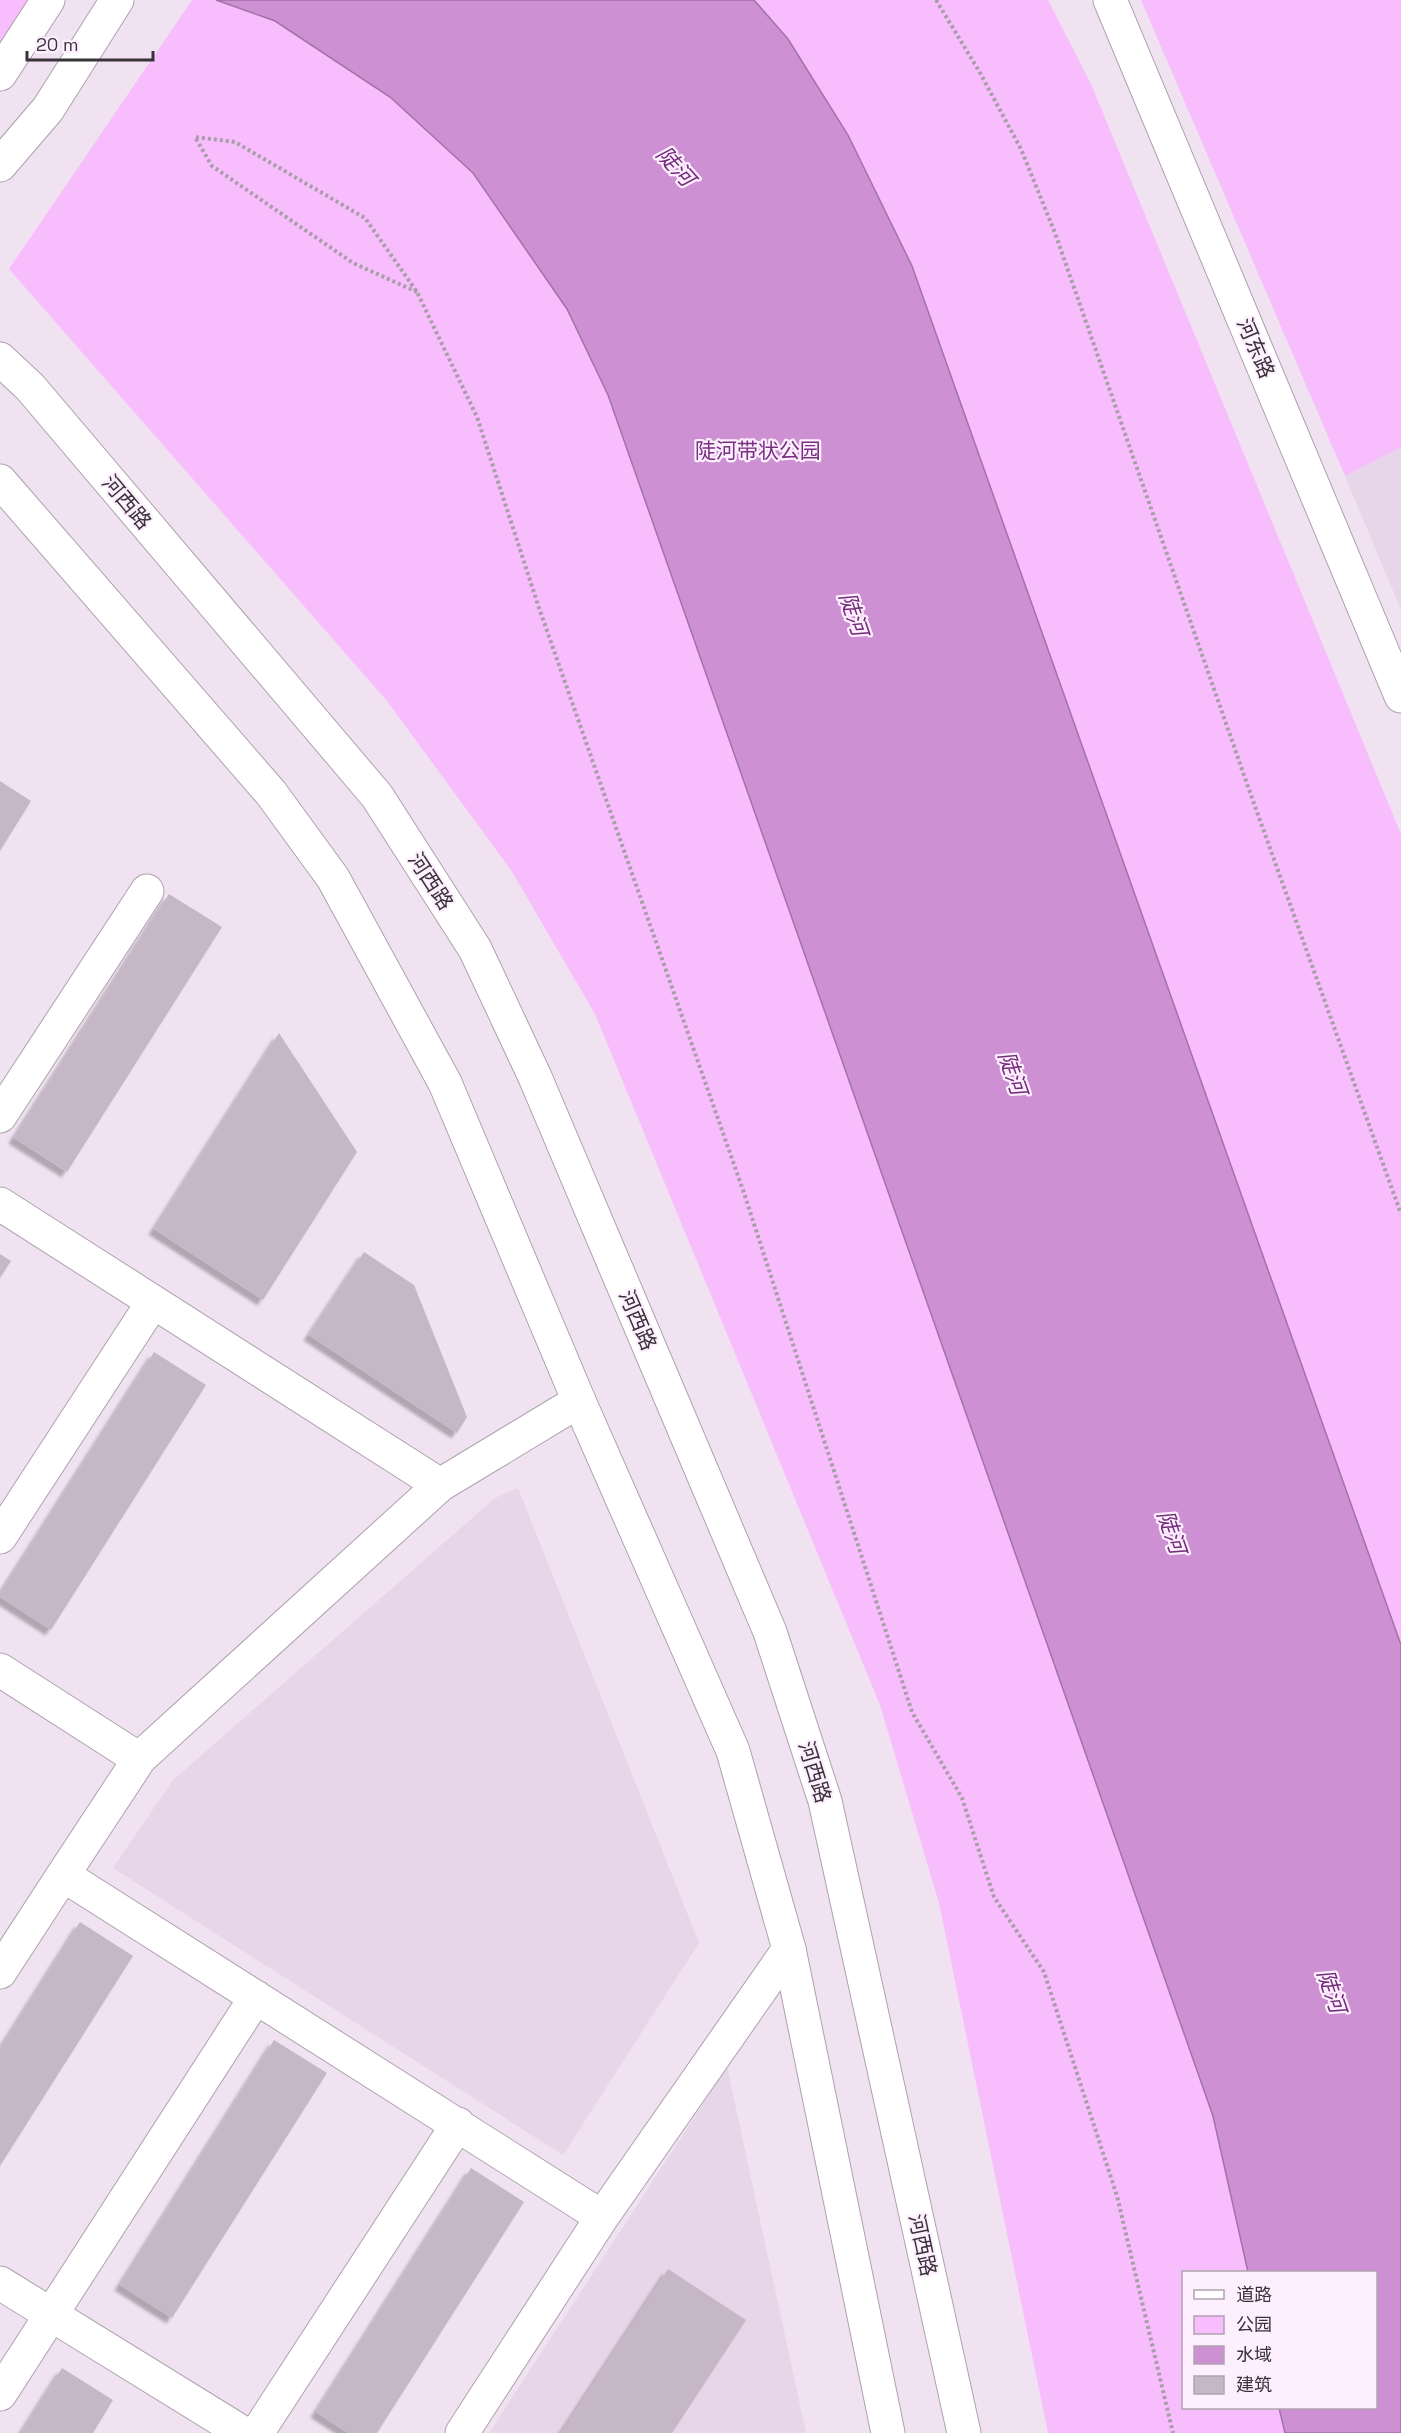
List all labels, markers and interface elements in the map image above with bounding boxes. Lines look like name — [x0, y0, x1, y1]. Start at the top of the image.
scale bar — [27, 24, 153, 62]
text: 20 m — [36, 33, 79, 56]
water label: 陡河 — [651, 140, 704, 195]
street label: 河东路 — [1231, 314, 1281, 382]
park label: 陡河带状公园 — [695, 437, 821, 464]
street label: 河西路 — [96, 469, 158, 535]
water label: 陡河 — [834, 589, 876, 643]
street label: 河西路 — [403, 847, 459, 915]
water label: 陡河 — [993, 1048, 1035, 1102]
street label: 河西路 — [613, 1286, 663, 1354]
water label: 陡河 — [1152, 1507, 1194, 1561]
street label: 河西路 — [793, 1738, 837, 1806]
water label: 陡河 — [1312, 1966, 1354, 2020]
street label: 河西路 — [903, 2211, 943, 2279]
legend — [1182, 2271, 1377, 2409]
text: 道路 — [1236, 2283, 1272, 2306]
text: 公园 — [1236, 2313, 1272, 2336]
text: 水域 — [1236, 2343, 1272, 2366]
text: 建筑 — [1236, 2373, 1272, 2396]

